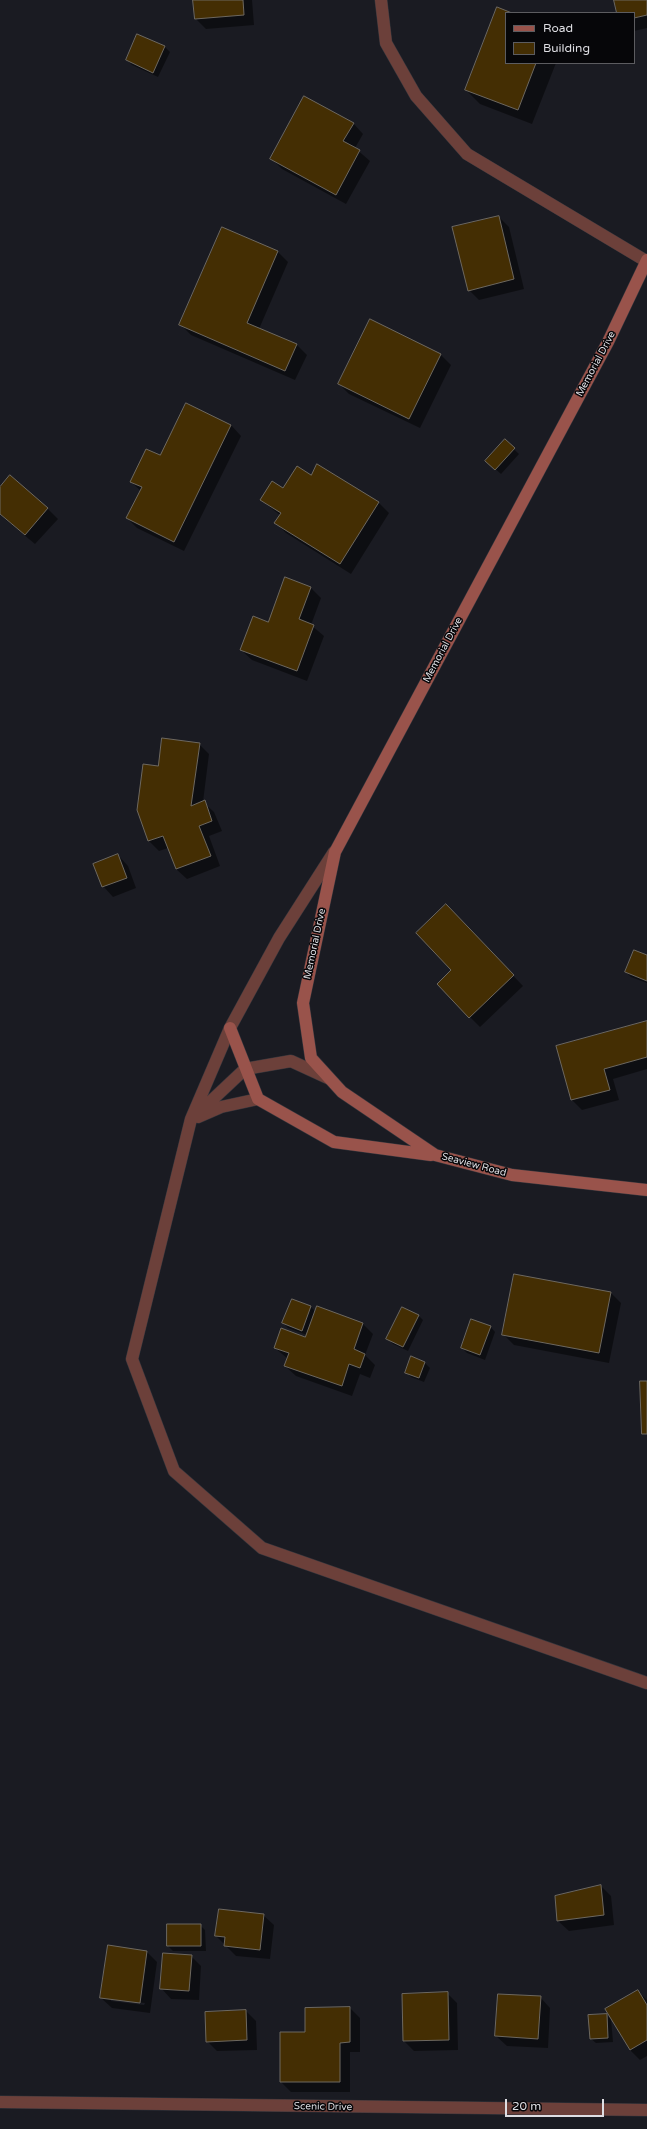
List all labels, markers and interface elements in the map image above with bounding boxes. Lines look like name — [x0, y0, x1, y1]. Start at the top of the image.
legend — [505, 12, 635, 64]
text: Road — [543, 21, 573, 35]
text: Building — [543, 41, 590, 55]
street label: Memorial Drive — [574, 329, 618, 399]
street label: Memorial Drive — [421, 615, 465, 685]
street label: Memorial Drive — [302, 907, 328, 981]
street label: Seaview Road — [440, 1151, 508, 1179]
scale bar — [507, 2091, 606, 2117]
text: 20 m — [512, 2099, 541, 2113]
street label: Scenic Drive — [294, 2100, 352, 2114]

